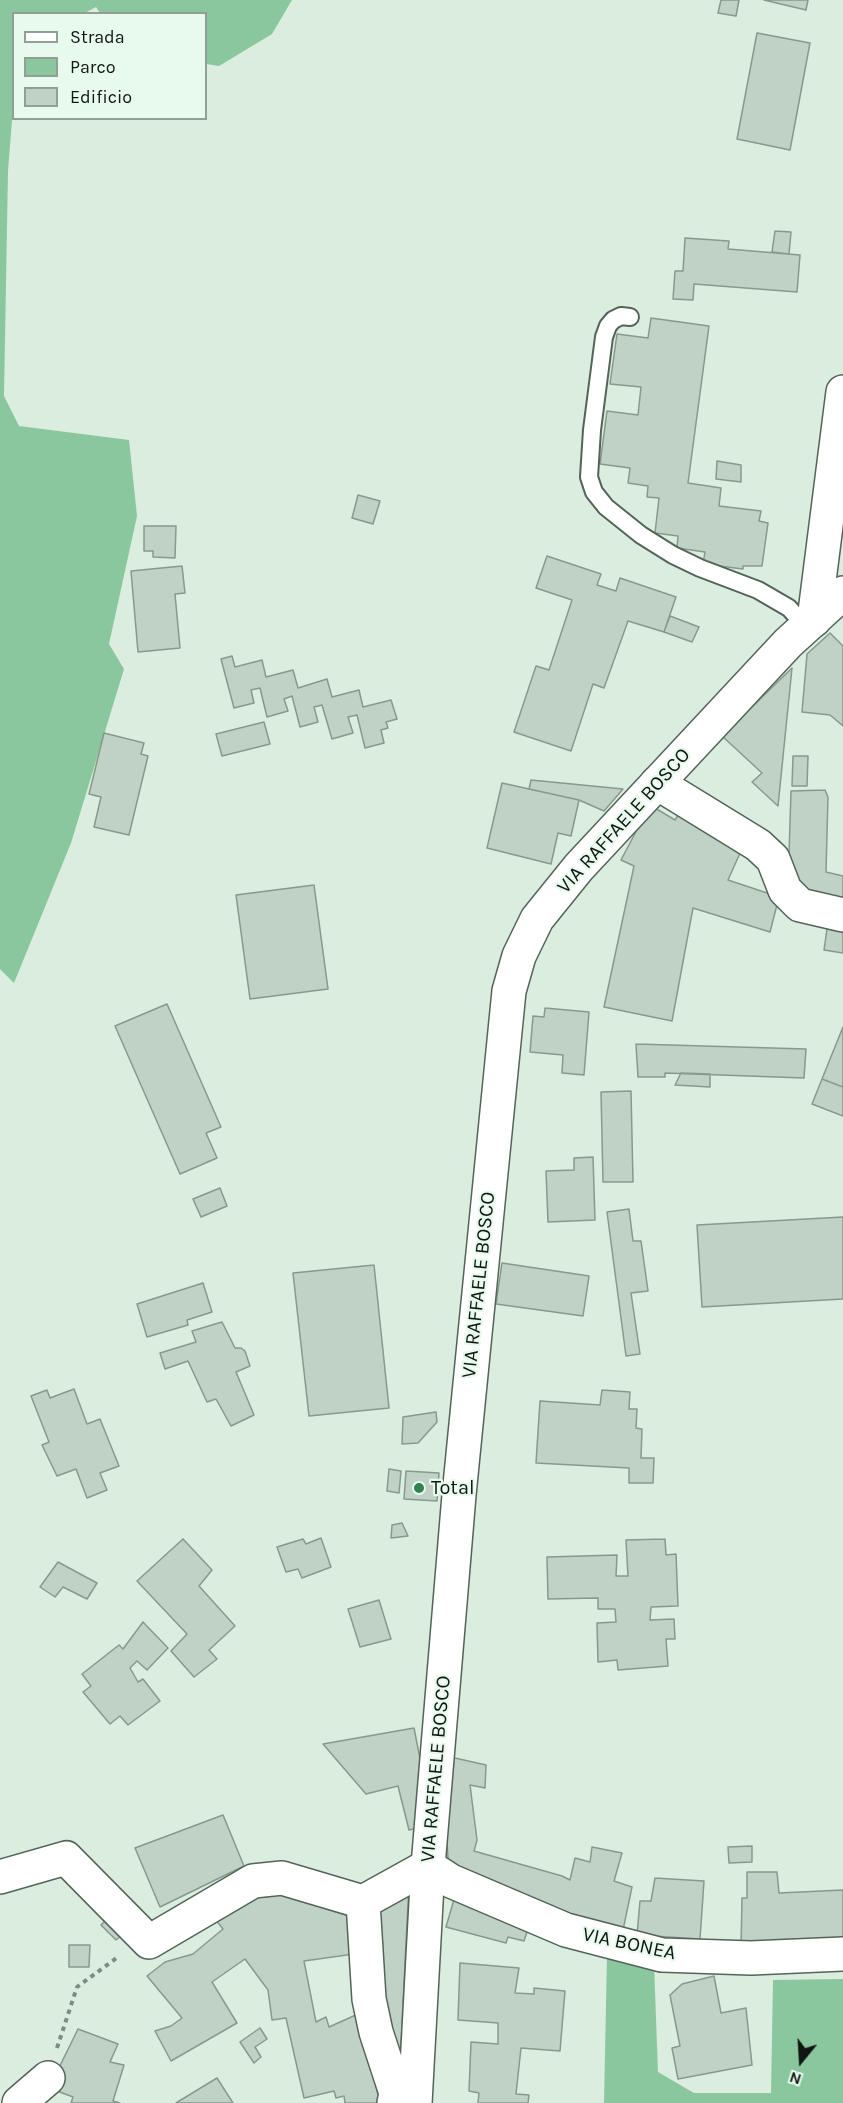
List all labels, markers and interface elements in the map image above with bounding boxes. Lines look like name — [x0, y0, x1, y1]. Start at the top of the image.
legend — [12, 12, 207, 120]
text: Strada — [70, 26, 125, 48]
text: Parco — [70, 56, 116, 78]
text: Edificio — [70, 86, 132, 108]
street label: VIA RAFFAELE BOSCO — [552, 743, 696, 899]
street label: VIA RAFFAELE BOSCO — [457, 1191, 501, 1379]
place label: Total — [431, 1476, 474, 1500]
marker: Total — [412, 1481, 426, 1495]
street label: VIA RAFFAELE BOSCO — [416, 1675, 456, 1863]
street label: VIA BONEA — [580, 1922, 678, 1966]
north arrow — [771, 2031, 831, 2091]
text: N — [787, 2068, 804, 2089]

